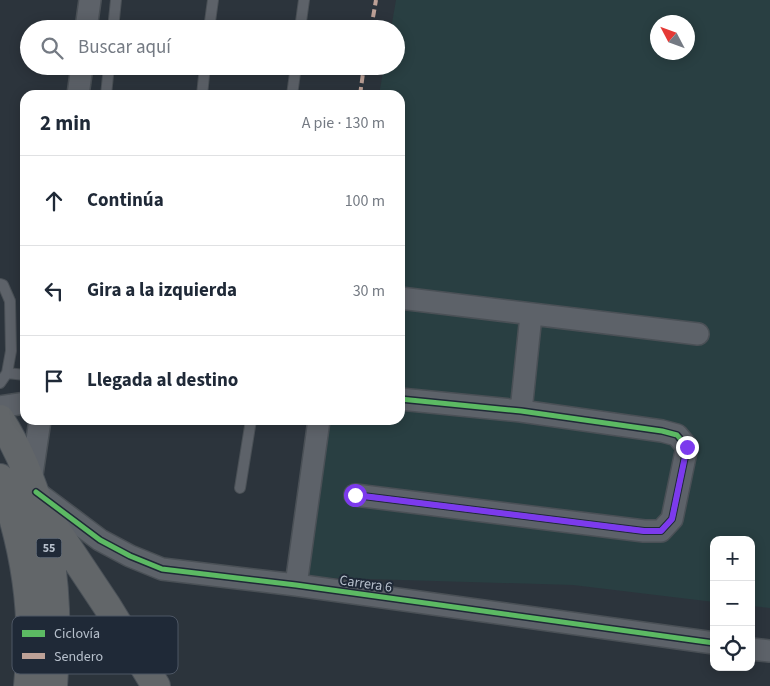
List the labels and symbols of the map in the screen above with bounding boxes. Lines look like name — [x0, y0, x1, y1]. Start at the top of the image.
north arrow — [650, 15, 695, 60]
route end — [676, 436, 699, 459]
route start — [344, 484, 367, 507]
road number: 55 — [36, 538, 62, 558]
street label: Carrera 6 — [338, 570, 393, 598]
legend — [12, 616, 178, 674]
text: Ciclovía — [54, 624, 100, 644]
text: Sendero — [54, 647, 103, 667]

